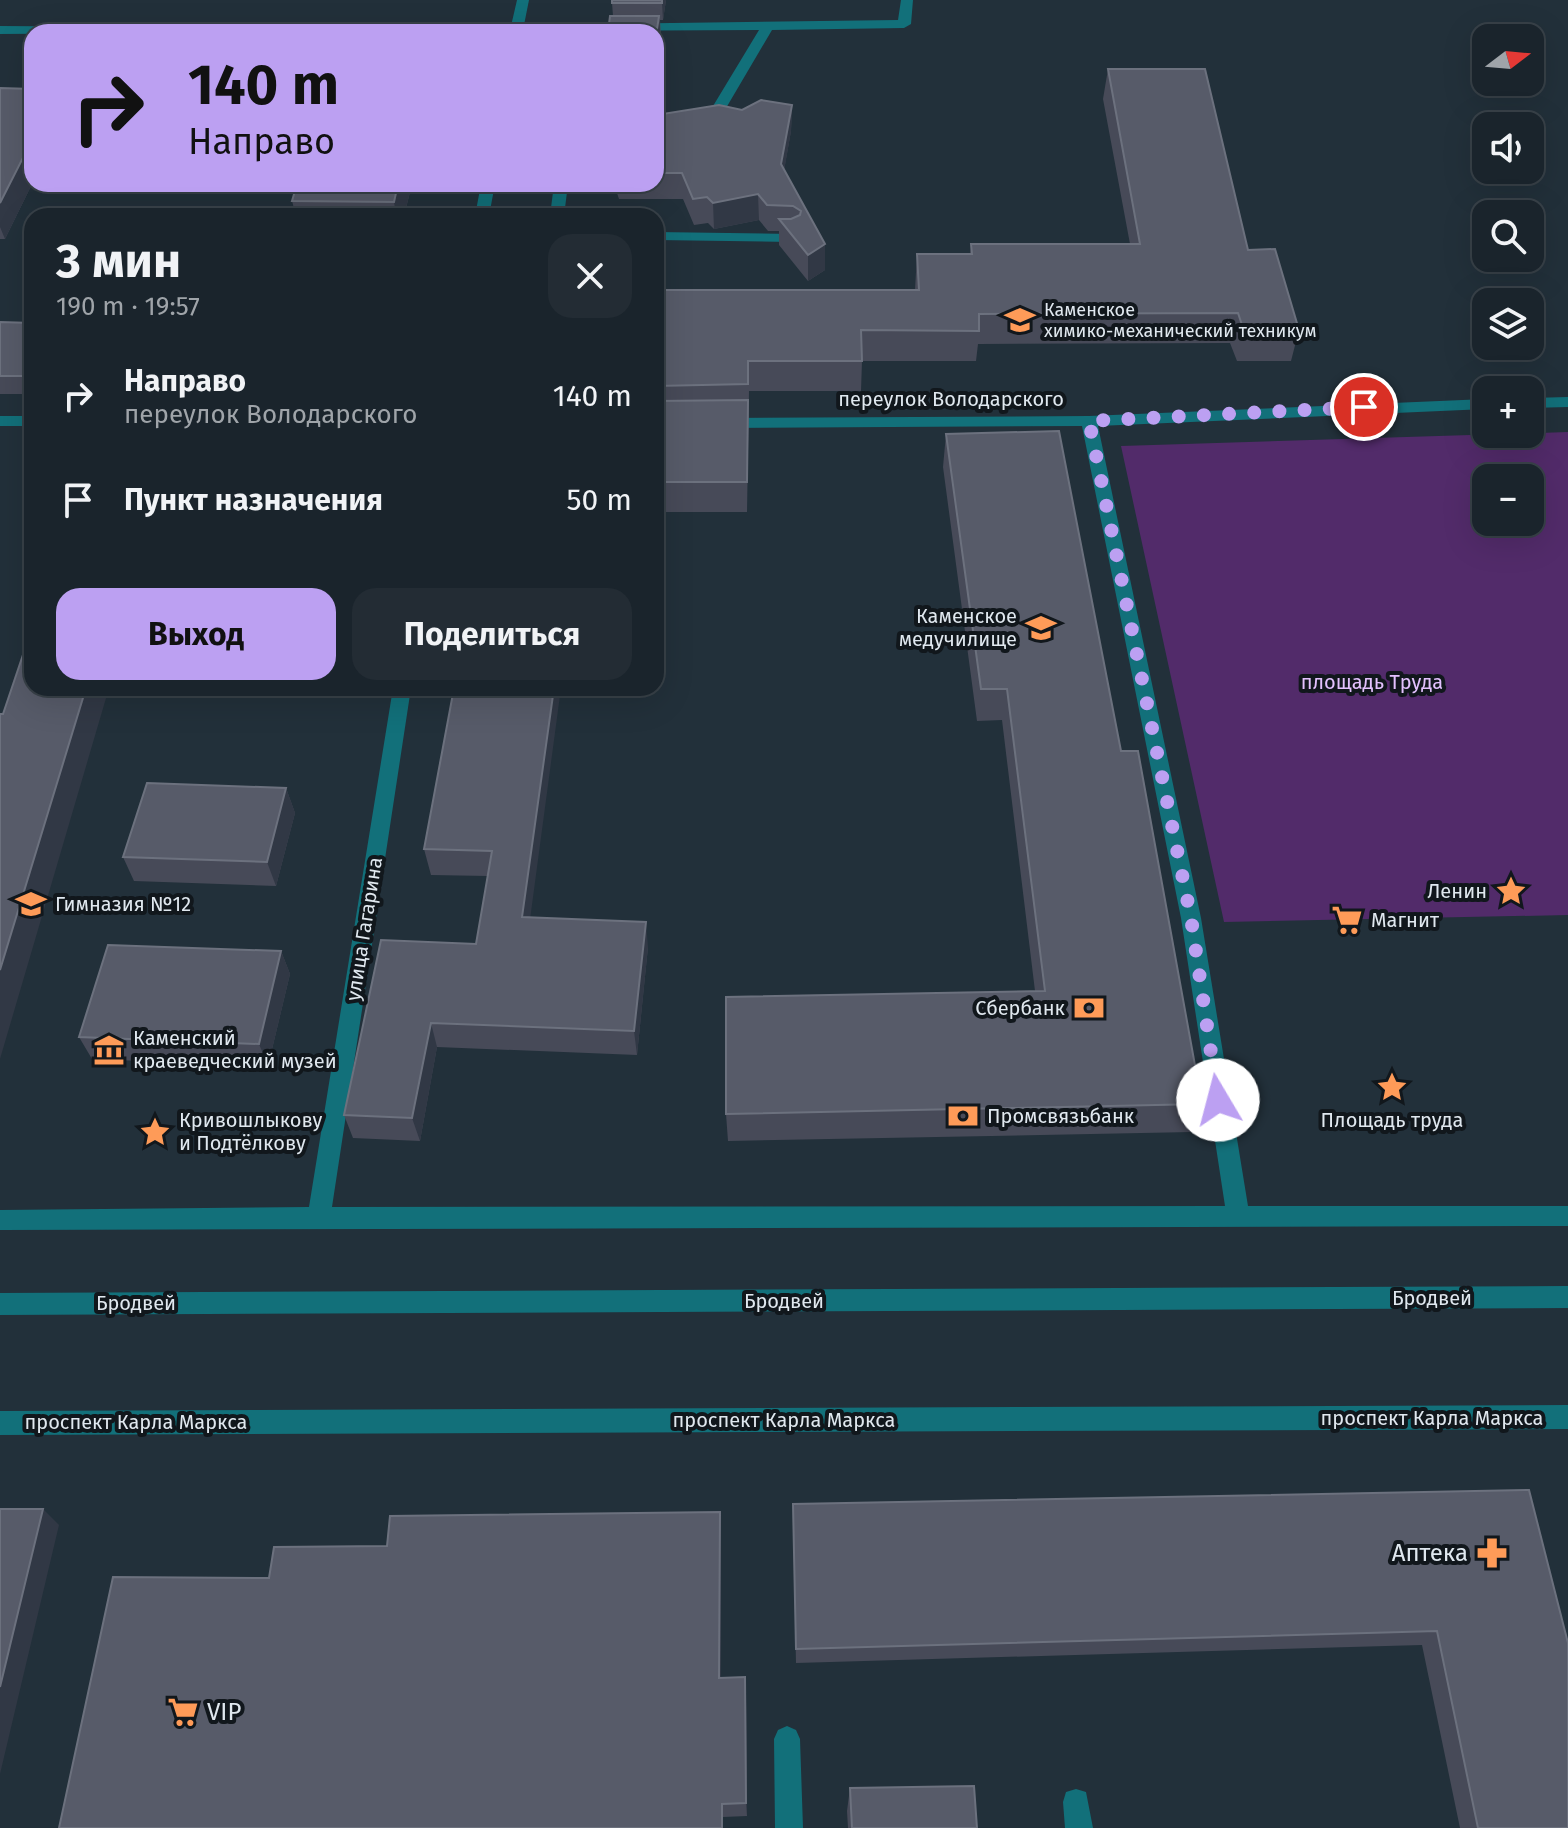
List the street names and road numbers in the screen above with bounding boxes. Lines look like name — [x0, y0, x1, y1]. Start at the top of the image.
street label: переулок Володарского — [838, 387, 1064, 411]
street label: улица Гагарина — [341, 855, 387, 1003]
street label: Бродвей — [1392, 1286, 1472, 1310]
street label: Бродвей — [744, 1289, 824, 1313]
street label: Бродвей — [96, 1291, 176, 1315]
street label: проспект Карла Маркса — [1321, 1406, 1543, 1430]
street label: проспект Карла Маркса — [673, 1408, 895, 1432]
street label: проспект Карла Маркса — [25, 1410, 247, 1434]

